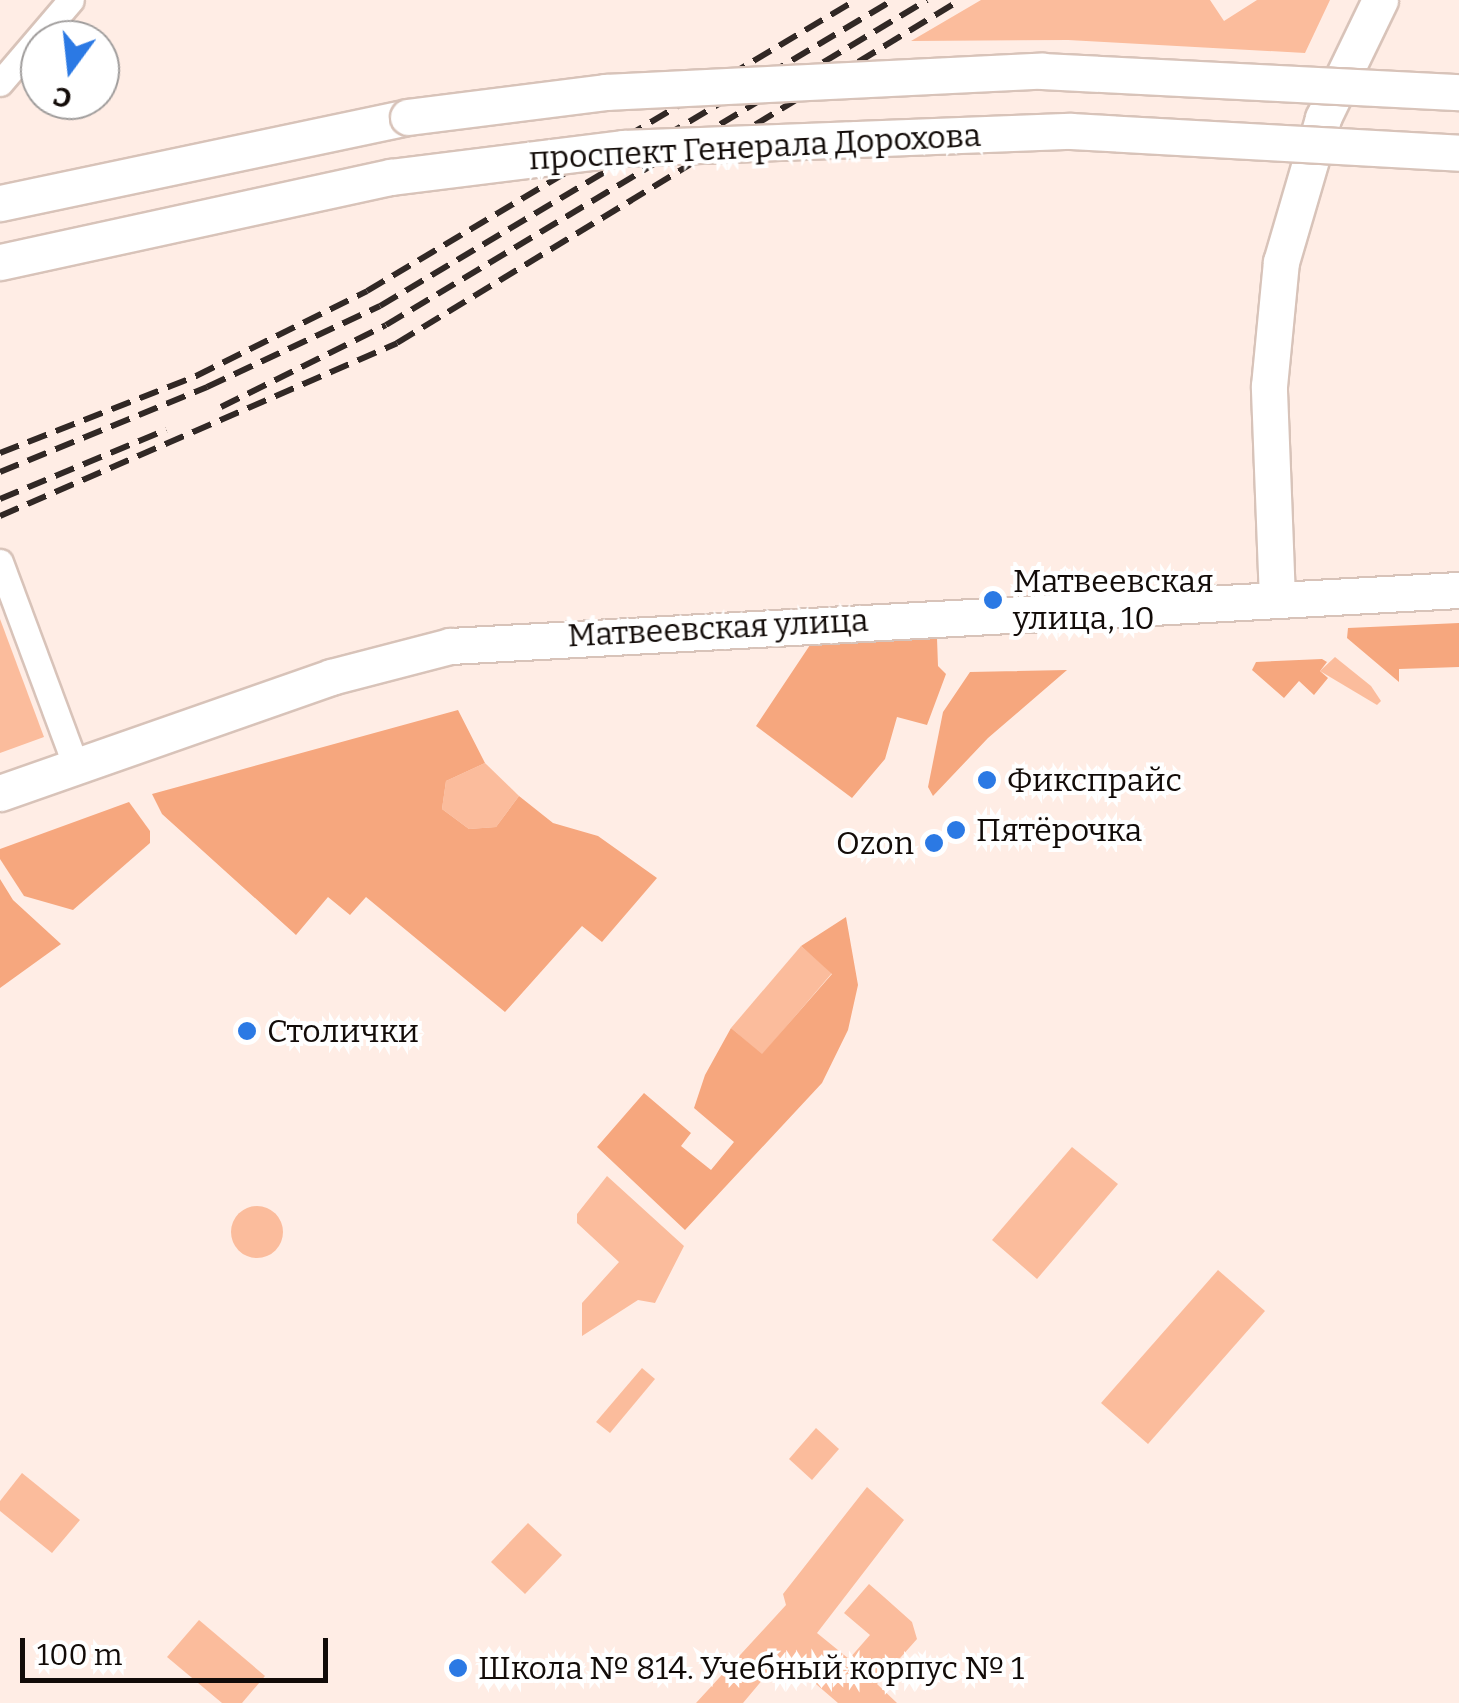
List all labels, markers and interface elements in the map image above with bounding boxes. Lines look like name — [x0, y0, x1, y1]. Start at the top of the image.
north arrow — [20, 20, 120, 120]
text: С — [50, 79, 75, 116]
street label: проспект Генерала Дорохова — [528, 116, 982, 178]
place label: Матвеевская улица, 10 — [1013, 563, 1214, 638]
marker: Матвеевская улица, 10 — [982, 589, 1004, 611]
street label: Матвеевская улица — [567, 601, 869, 655]
place label: Фикспрайс — [1007, 761, 1182, 799]
marker: Фикспрайс — [976, 769, 998, 791]
place label: Пятёрочка — [976, 811, 1142, 849]
marker: Пятёрочка — [945, 819, 967, 841]
place label: Ozon — [836, 824, 914, 862]
marker: Ozon — [923, 832, 945, 854]
place label: Столички — [267, 1012, 419, 1050]
marker: Столички — [236, 1020, 258, 1042]
scale bar — [25, 1618, 332, 1680]
text: 100 m — [37, 1637, 122, 1673]
place label: Школа № 814. Учебный корпус № 1 — [478, 1649, 1024, 1687]
marker: Школа № 814. Учебный корпус № 1 — [447, 1657, 469, 1679]

